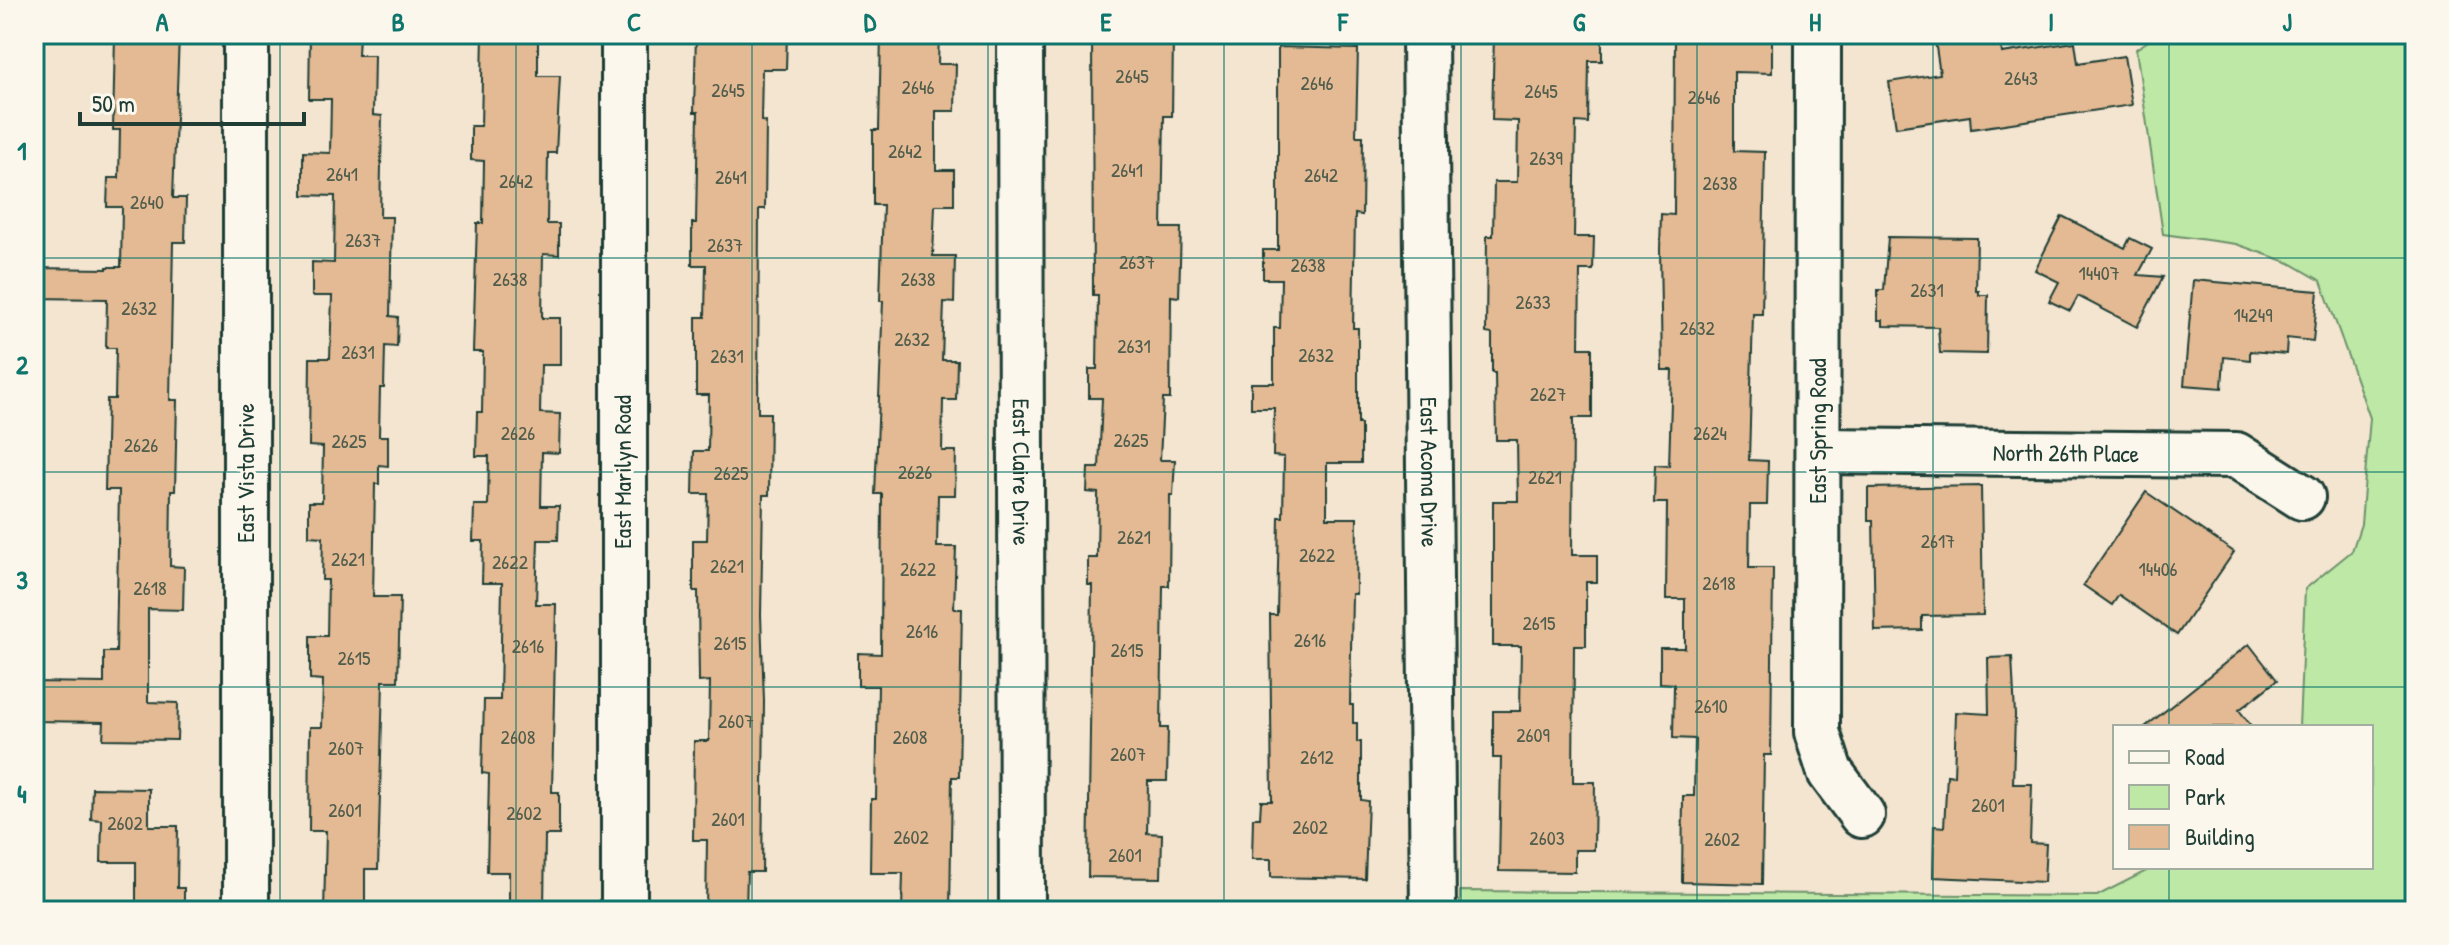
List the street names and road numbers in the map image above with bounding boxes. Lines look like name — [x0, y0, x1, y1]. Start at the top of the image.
street label: East Spring Road — [1801, 358, 1833, 504]
street label: East Marilyn Road — [606, 395, 638, 549]
street label: East Acoma Drive — [1413, 397, 1447, 548]
street label: East Claire Drive — [1006, 398, 1038, 546]
street label: East Vista Drive — [229, 403, 261, 543]
street label: North 26th Place — [1993, 436, 2140, 469]

